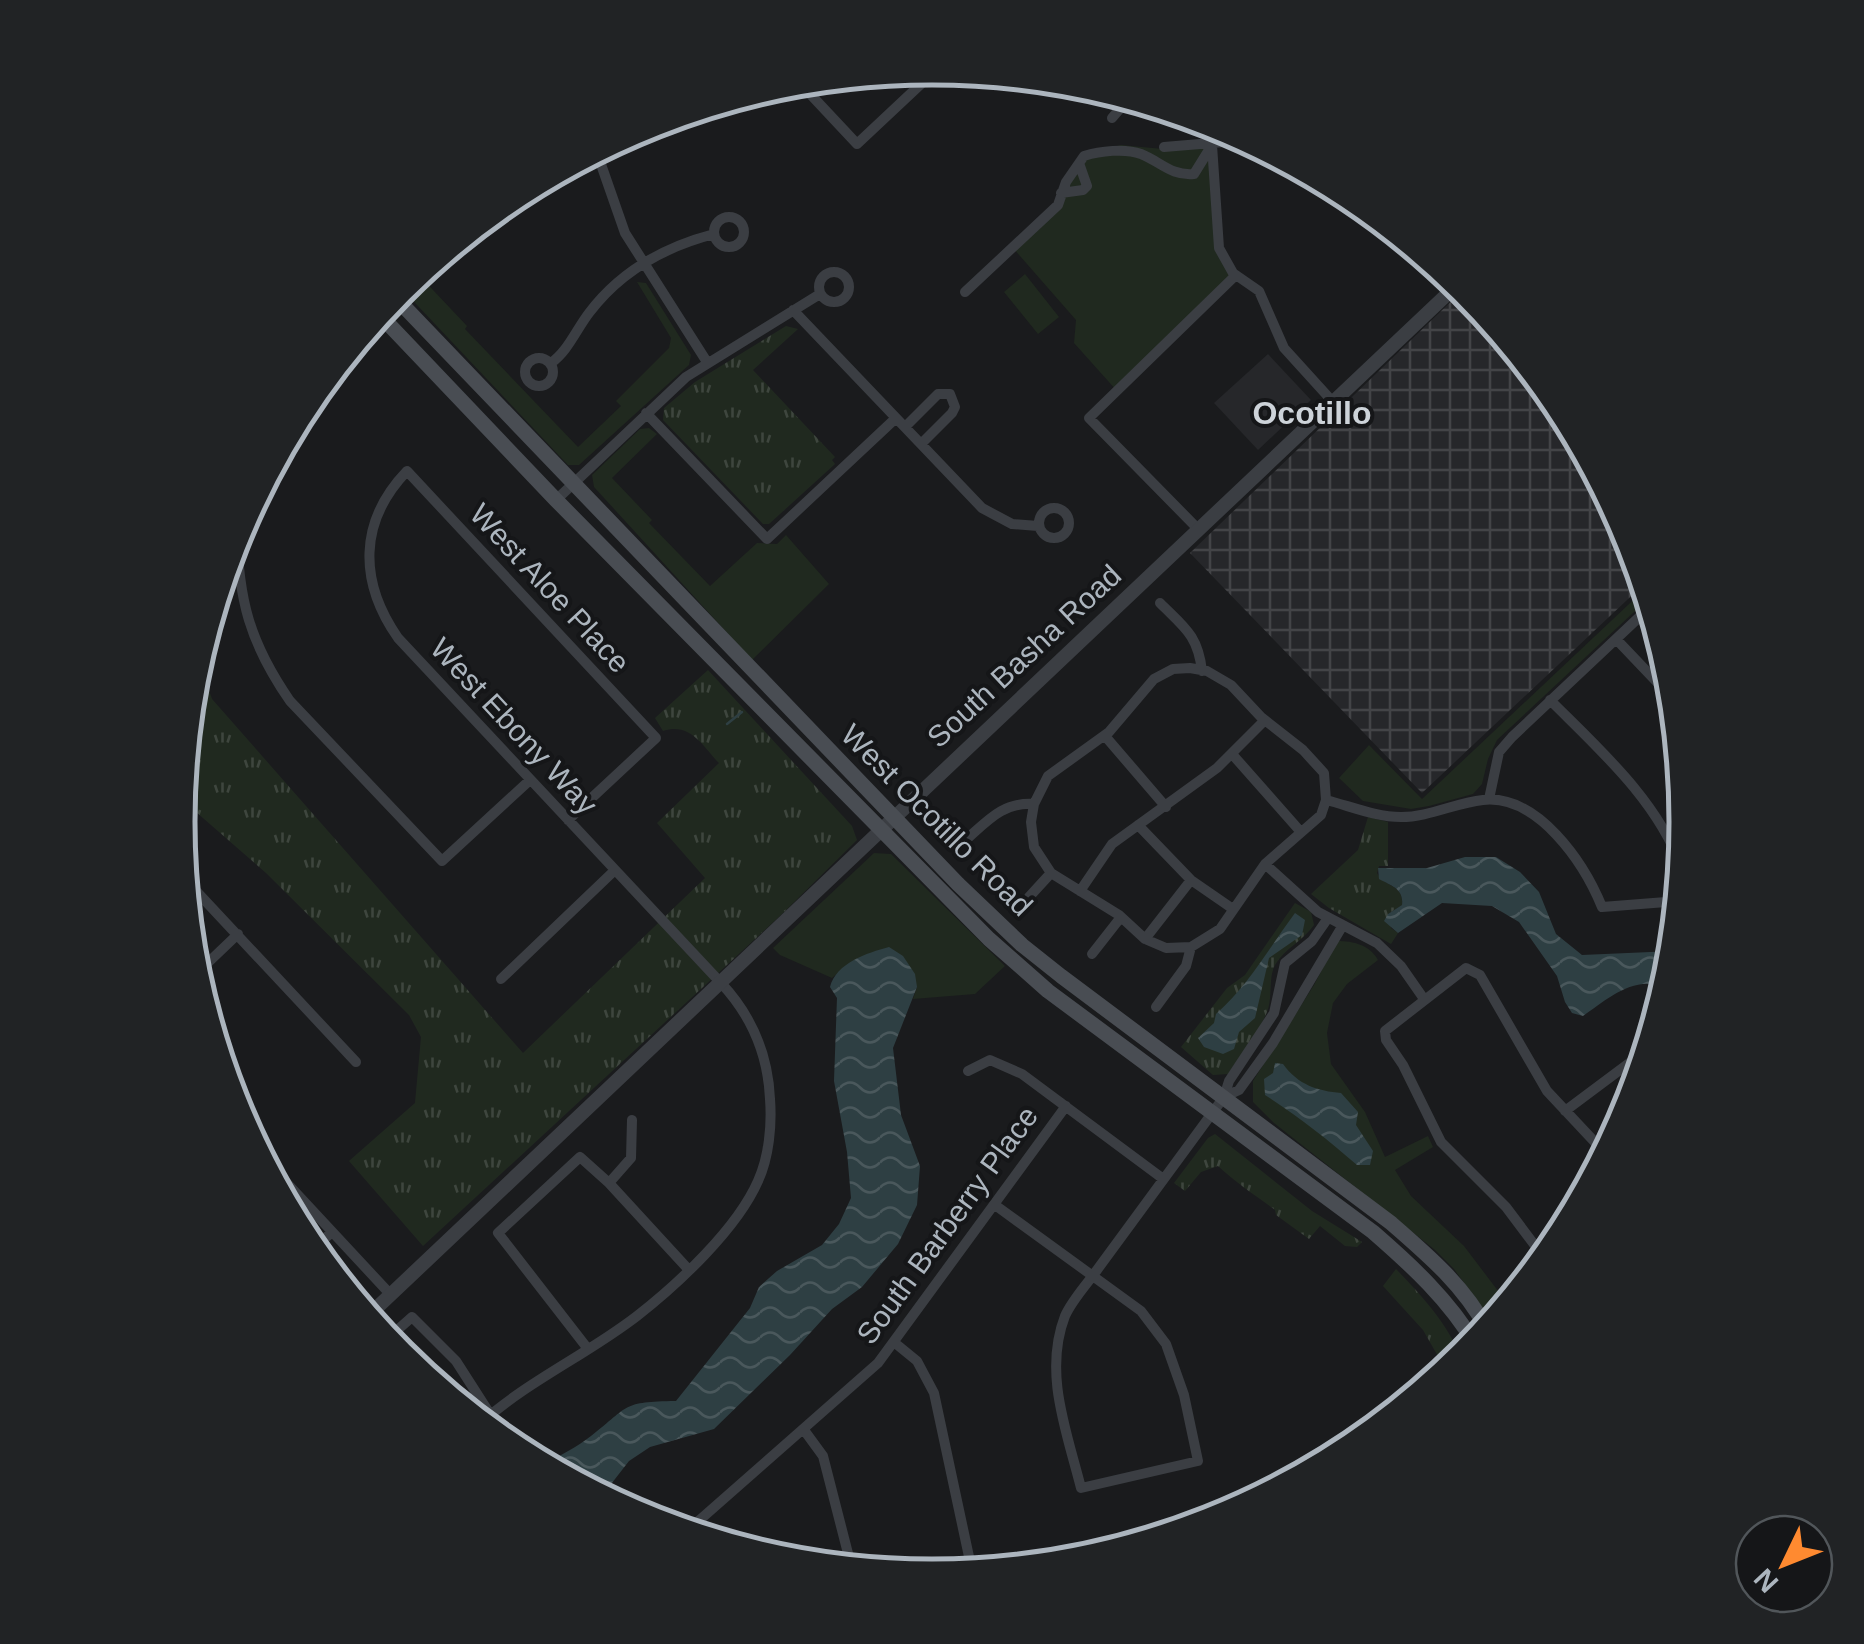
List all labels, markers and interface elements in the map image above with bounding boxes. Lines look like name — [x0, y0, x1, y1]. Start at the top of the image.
district label: Ocotillo — [1252, 395, 1372, 431]
street label: West Aloe Place — [464, 497, 636, 679]
street label: South Basha Road — [921, 558, 1127, 754]
street label: West Ebony Way — [424, 631, 604, 821]
street label: West Ocotillo Road — [835, 718, 1039, 922]
street label: South Barberry Place — [850, 1100, 1044, 1350]
north arrow — [1734, 1514, 1834, 1614]
text: N — [1748, 1563, 1784, 1599]

